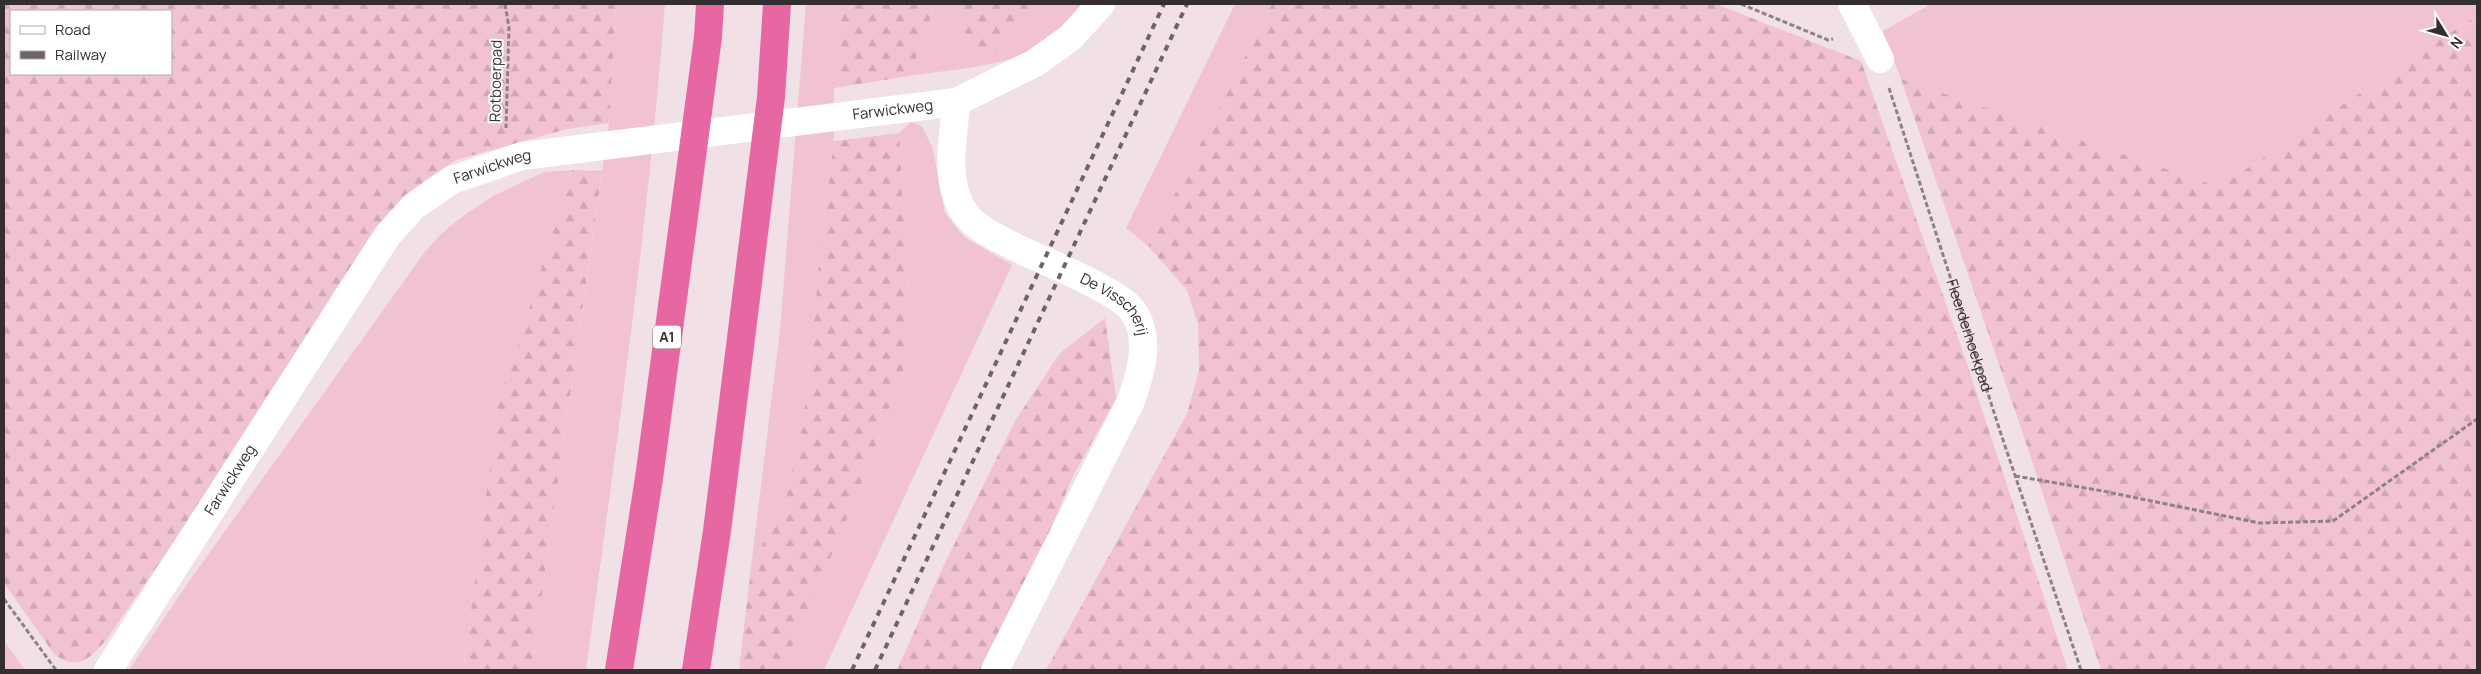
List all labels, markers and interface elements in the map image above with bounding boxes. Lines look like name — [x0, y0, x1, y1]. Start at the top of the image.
legend — [10, 10, 172, 75]
north arrow — [2421, 10, 2471, 60]
text: Road — [55, 19, 91, 40]
text: N — [2446, 33, 2467, 53]
street label: Rotboerpad — [484, 40, 507, 122]
text: Railway — [55, 44, 107, 65]
street label: Farwickweg — [851, 94, 934, 125]
street label: Farwickweg — [451, 144, 532, 189]
street label: De Visscherij — [1077, 268, 1153, 337]
street label: Fleerderhoekpad — [1942, 276, 1998, 394]
road number: A1 — [653, 326, 681, 348]
street label: Farwickweg — [199, 440, 260, 519]

